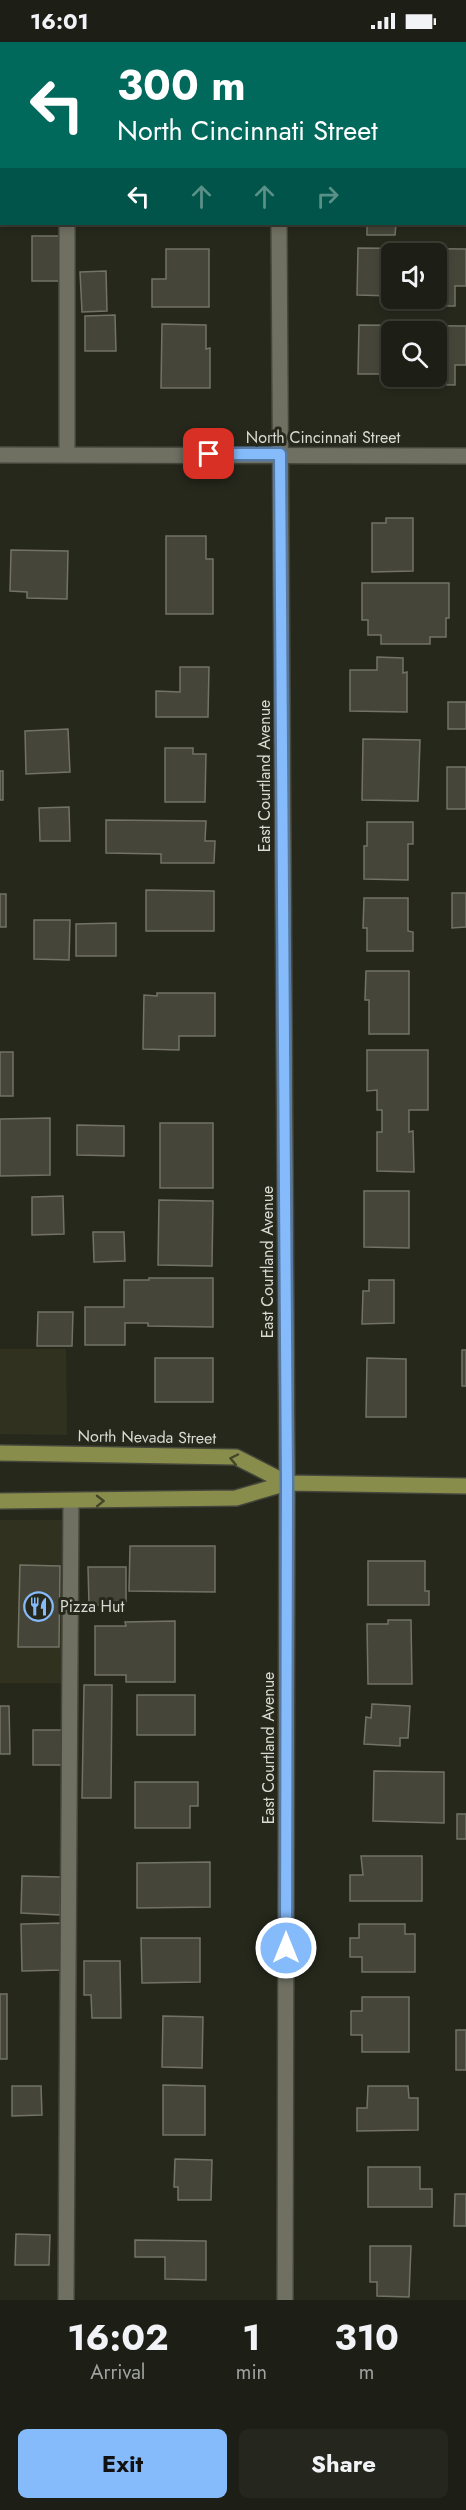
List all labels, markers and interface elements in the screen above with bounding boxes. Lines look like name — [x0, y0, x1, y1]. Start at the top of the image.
text: 16:01 — [30, 5, 89, 37]
text: 300 m — [117, 55, 246, 116]
icon: left — [18, 66, 96, 144]
text: North Cincinnati Street — [117, 111, 378, 150]
icon: left — [122, 180, 155, 213]
icon: ahead — [185, 180, 218, 213]
icon: ahead — [248, 180, 281, 213]
icon: right — [311, 180, 344, 213]
map controls — [381, 243, 447, 387]
button: sound — [381, 243, 447, 309]
button: search — [381, 321, 447, 387]
street label: North Cincinnati Street — [246, 426, 400, 449]
pin — [183, 428, 234, 479]
icon: arrive — [192, 437, 225, 470]
street label: East Courtland Avenue — [253, 700, 276, 852]
street label: East Courtland Avenue — [256, 1186, 279, 1338]
street label: North Nevada Street — [78, 1424, 217, 1450]
one-way arrow — [229, 1453, 239, 1466]
one-way arrow — [96, 1495, 105, 1507]
restaurant icon: Pizza Hut — [23, 1590, 55, 1622]
place label: Pizza Hut — [60, 1595, 124, 1618]
street label: East Courtland Avenue — [257, 1672, 280, 1824]
position arrow — [254, 1916, 318, 1980]
text: 16:02 — [67, 2311, 169, 2363]
text: 1 — [242, 2311, 261, 2363]
text: 310 — [334, 2311, 399, 2363]
text: Arrival — [90, 2358, 145, 2387]
text: min — [236, 2358, 267, 2387]
text: m — [359, 2358, 374, 2387]
button: Exit — [18, 2429, 227, 2498]
button: Share — [239, 2429, 448, 2498]

